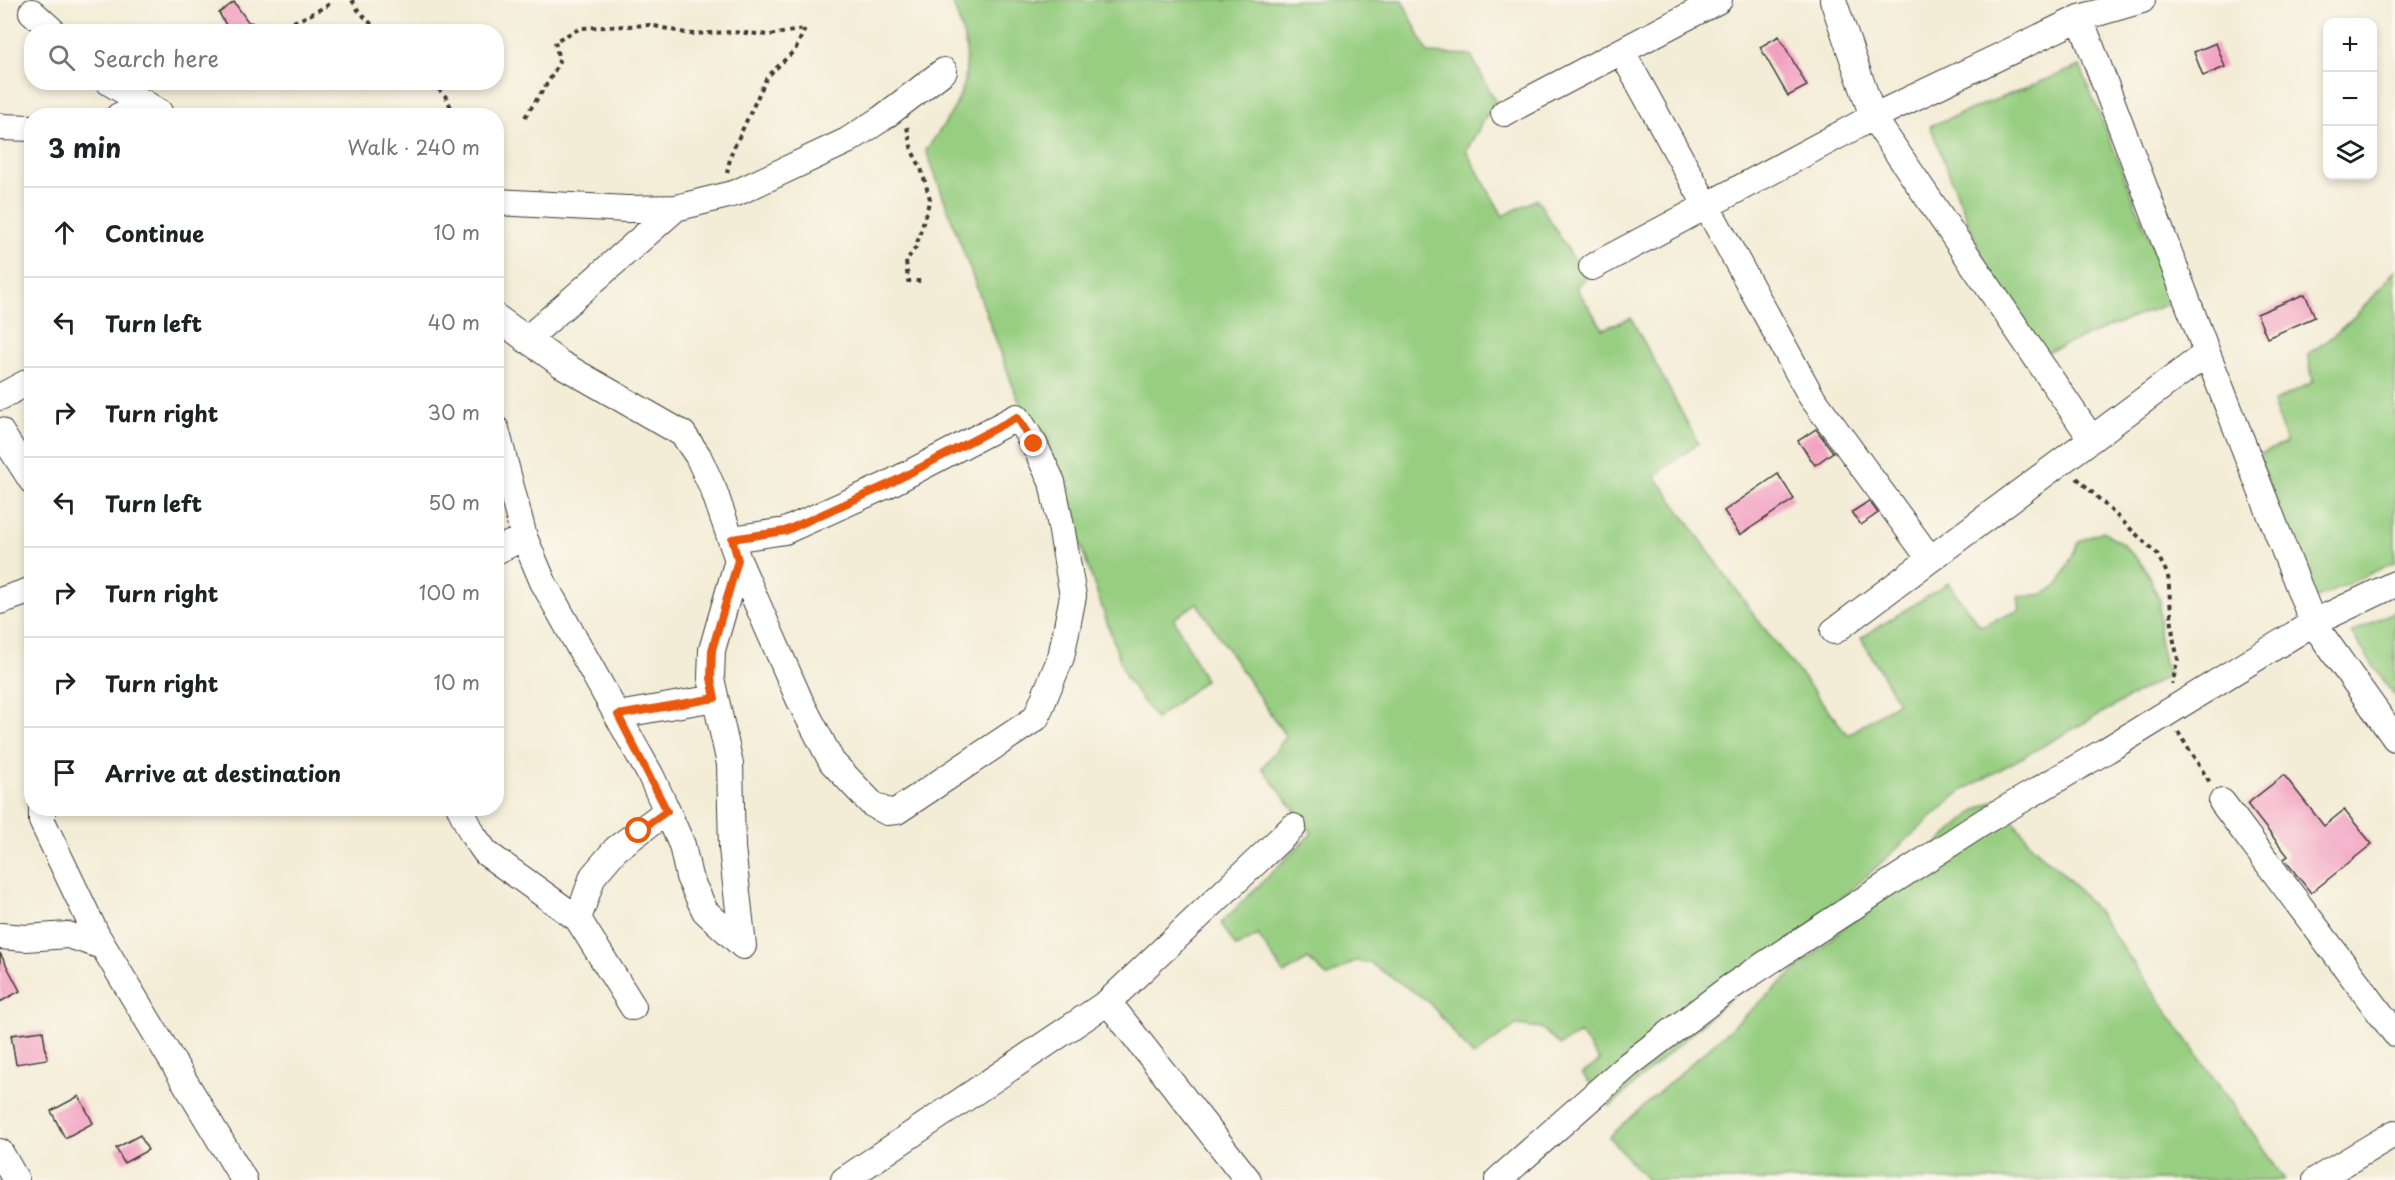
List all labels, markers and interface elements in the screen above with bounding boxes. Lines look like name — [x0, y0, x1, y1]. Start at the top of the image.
map controls — [2323, 18, 2377, 180]
button: + — [2323, 18, 2377, 72]
search box — [24, 24, 504, 90]
icon: search — [45, 41, 78, 74]
text: Search here — [93, 41, 219, 74]
button: − — [2323, 72, 2377, 126]
button: layers — [2323, 126, 2377, 180]
text: 3 min — [48, 128, 121, 167]
text: Walk · 240 m — [347, 132, 480, 162]
icon: ahead — [48, 216, 81, 249]
text: Continue — [105, 216, 204, 249]
text: 10 m — [433, 217, 480, 247]
icon: left — [48, 306, 81, 339]
text: Turn left — [105, 306, 202, 339]
text: 40 m — [428, 307, 480, 337]
icon: right — [48, 396, 81, 429]
text: Turn right — [105, 396, 218, 429]
text: 30 m — [427, 397, 480, 427]
route end — [1020, 430, 1046, 456]
icon: left — [48, 486, 81, 519]
text: Turn left — [105, 486, 202, 519]
text: 50 m — [428, 487, 480, 517]
icon: right — [48, 576, 81, 609]
text: Turn right — [105, 576, 218, 609]
text: 100 m — [419, 577, 480, 607]
icon: right — [48, 666, 81, 699]
text: Turn right — [105, 666, 218, 699]
text: 10 m — [433, 667, 480, 697]
icon: arrive — [48, 756, 81, 789]
text: Arrive at destination — [105, 756, 341, 789]
route start — [625, 817, 651, 843]

